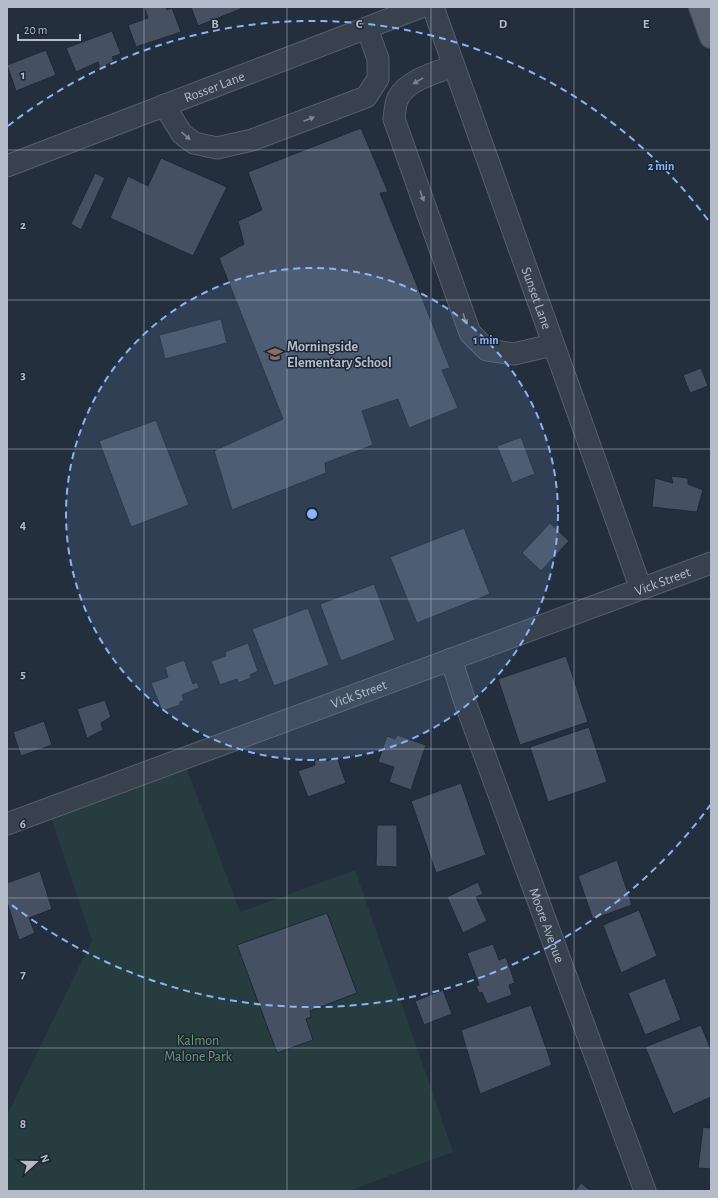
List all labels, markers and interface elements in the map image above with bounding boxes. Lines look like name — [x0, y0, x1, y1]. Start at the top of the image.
scale bar — [18, 16, 80, 42]
text: B — [211, 18, 219, 31]
text: C — [356, 18, 363, 31]
text: D — [499, 18, 508, 31]
text: E — [643, 18, 650, 31]
text: 20 m — [24, 24, 47, 36]
text: 1 — [21, 69, 25, 82]
street label: Rosser Lane — [182, 69, 247, 105]
one-way arrow — [412, 77, 424, 84]
one-way arrow — [303, 115, 315, 121]
one-way arrow — [181, 132, 192, 141]
text: 2 min — [648, 160, 674, 172]
one-way arrow — [419, 190, 425, 202]
text: 2 — [20, 219, 26, 232]
street label: Sunset Lane — [518, 265, 554, 331]
one-way arrow — [462, 313, 468, 325]
text: 1 min — [473, 334, 499, 346]
place label: Morningside Elementary School — [287, 340, 392, 370]
school or university icon: Morningside Elementary School — [266, 345, 284, 363]
text: 3 — [20, 369, 26, 382]
centre of rings — [305, 507, 319, 521]
text: 4 — [20, 519, 27, 532]
street label: Vick Street — [633, 565, 693, 599]
text: 5 — [20, 668, 26, 681]
street label: Vick Street — [329, 678, 389, 711]
text: 6 — [20, 818, 26, 831]
street label: Moore Avenue — [526, 886, 566, 965]
text: 7 — [20, 968, 26, 981]
park label: Kalmon Malone Park — [164, 1034, 232, 1064]
text: 8 — [20, 1118, 26, 1131]
north arrow — [16, 1142, 56, 1182]
text: N — [38, 1153, 51, 1164]

